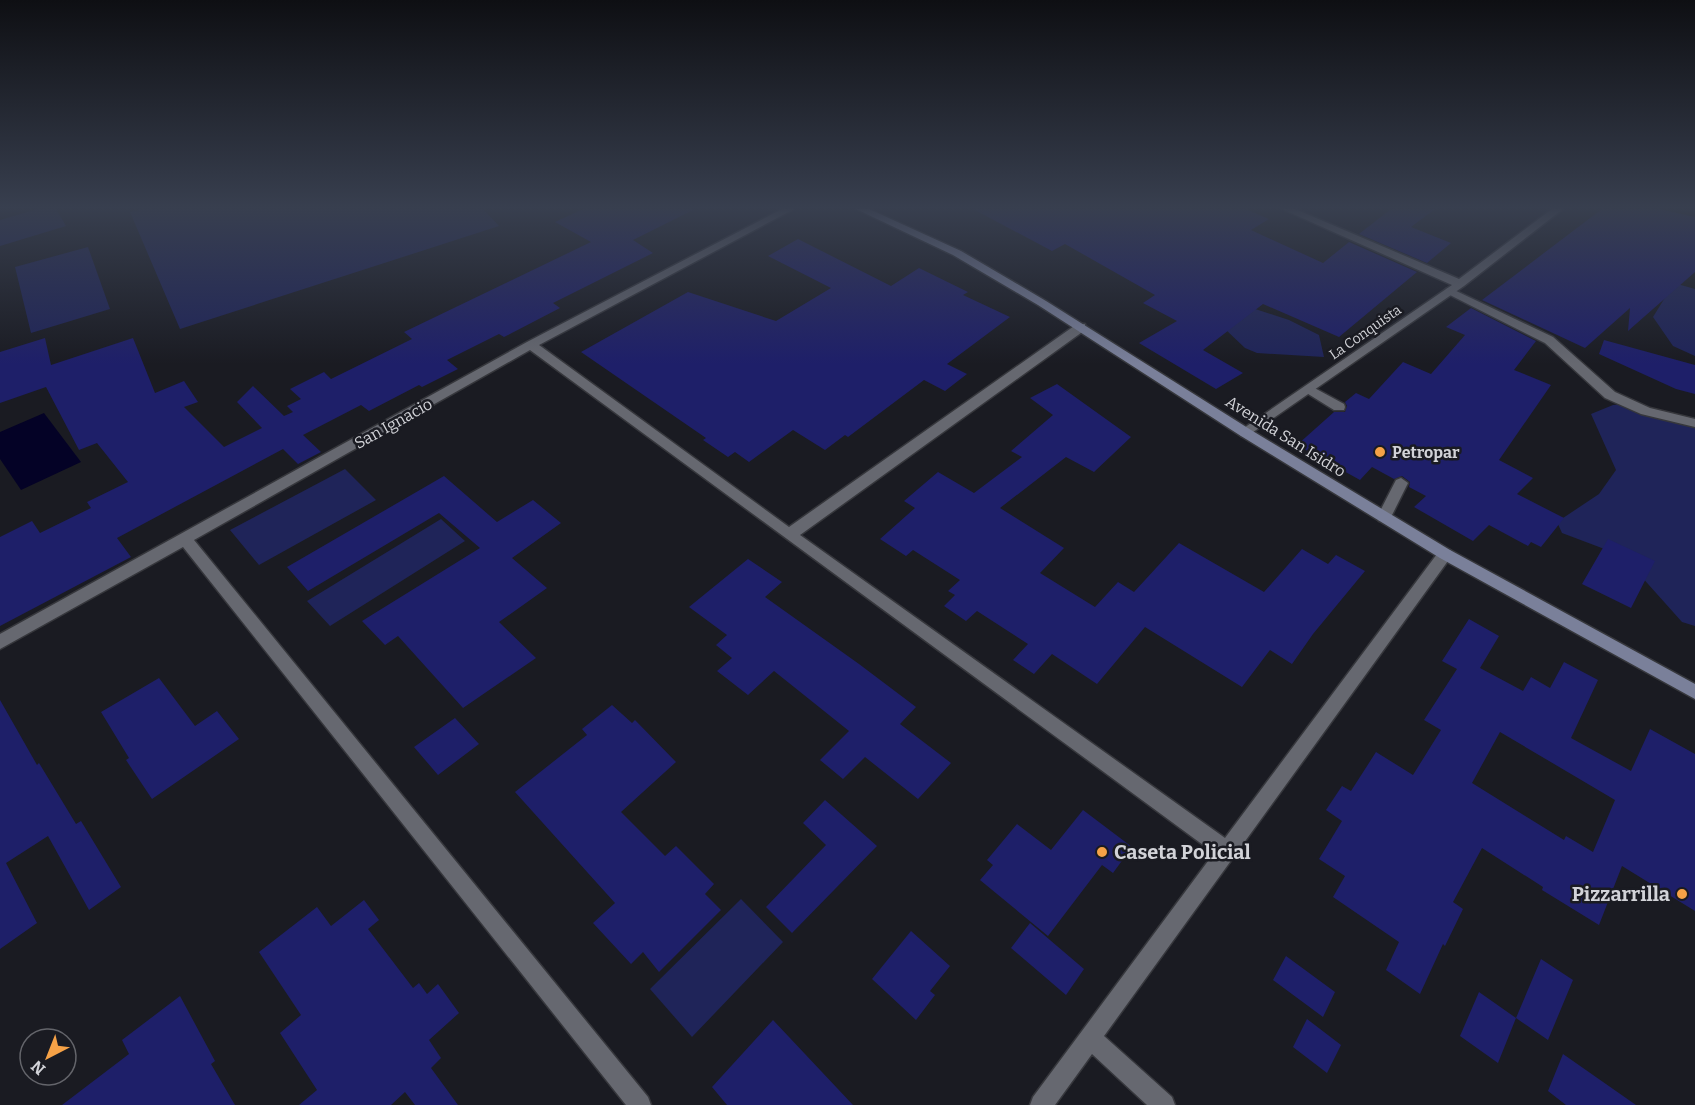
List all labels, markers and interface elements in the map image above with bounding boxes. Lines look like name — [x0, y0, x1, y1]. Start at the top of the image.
street label: La Conquista — [1326, 301, 1405, 363]
street label: Avenida San Isidro — [1222, 392, 1349, 481]
street label: San Ignacio — [351, 394, 436, 453]
place label: Petropar — [1392, 443, 1460, 462]
marker: Petropar — [1373, 445, 1387, 459]
place label: Caseta Policial — [1114, 840, 1251, 864]
marker: Caseta Policial — [1095, 845, 1109, 859]
place label: Pizzarrilla — [1572, 882, 1670, 906]
marker: Pizzarrilla — [1675, 887, 1689, 901]
north arrow — [18, 1027, 78, 1087]
text: N — [27, 1057, 49, 1079]

